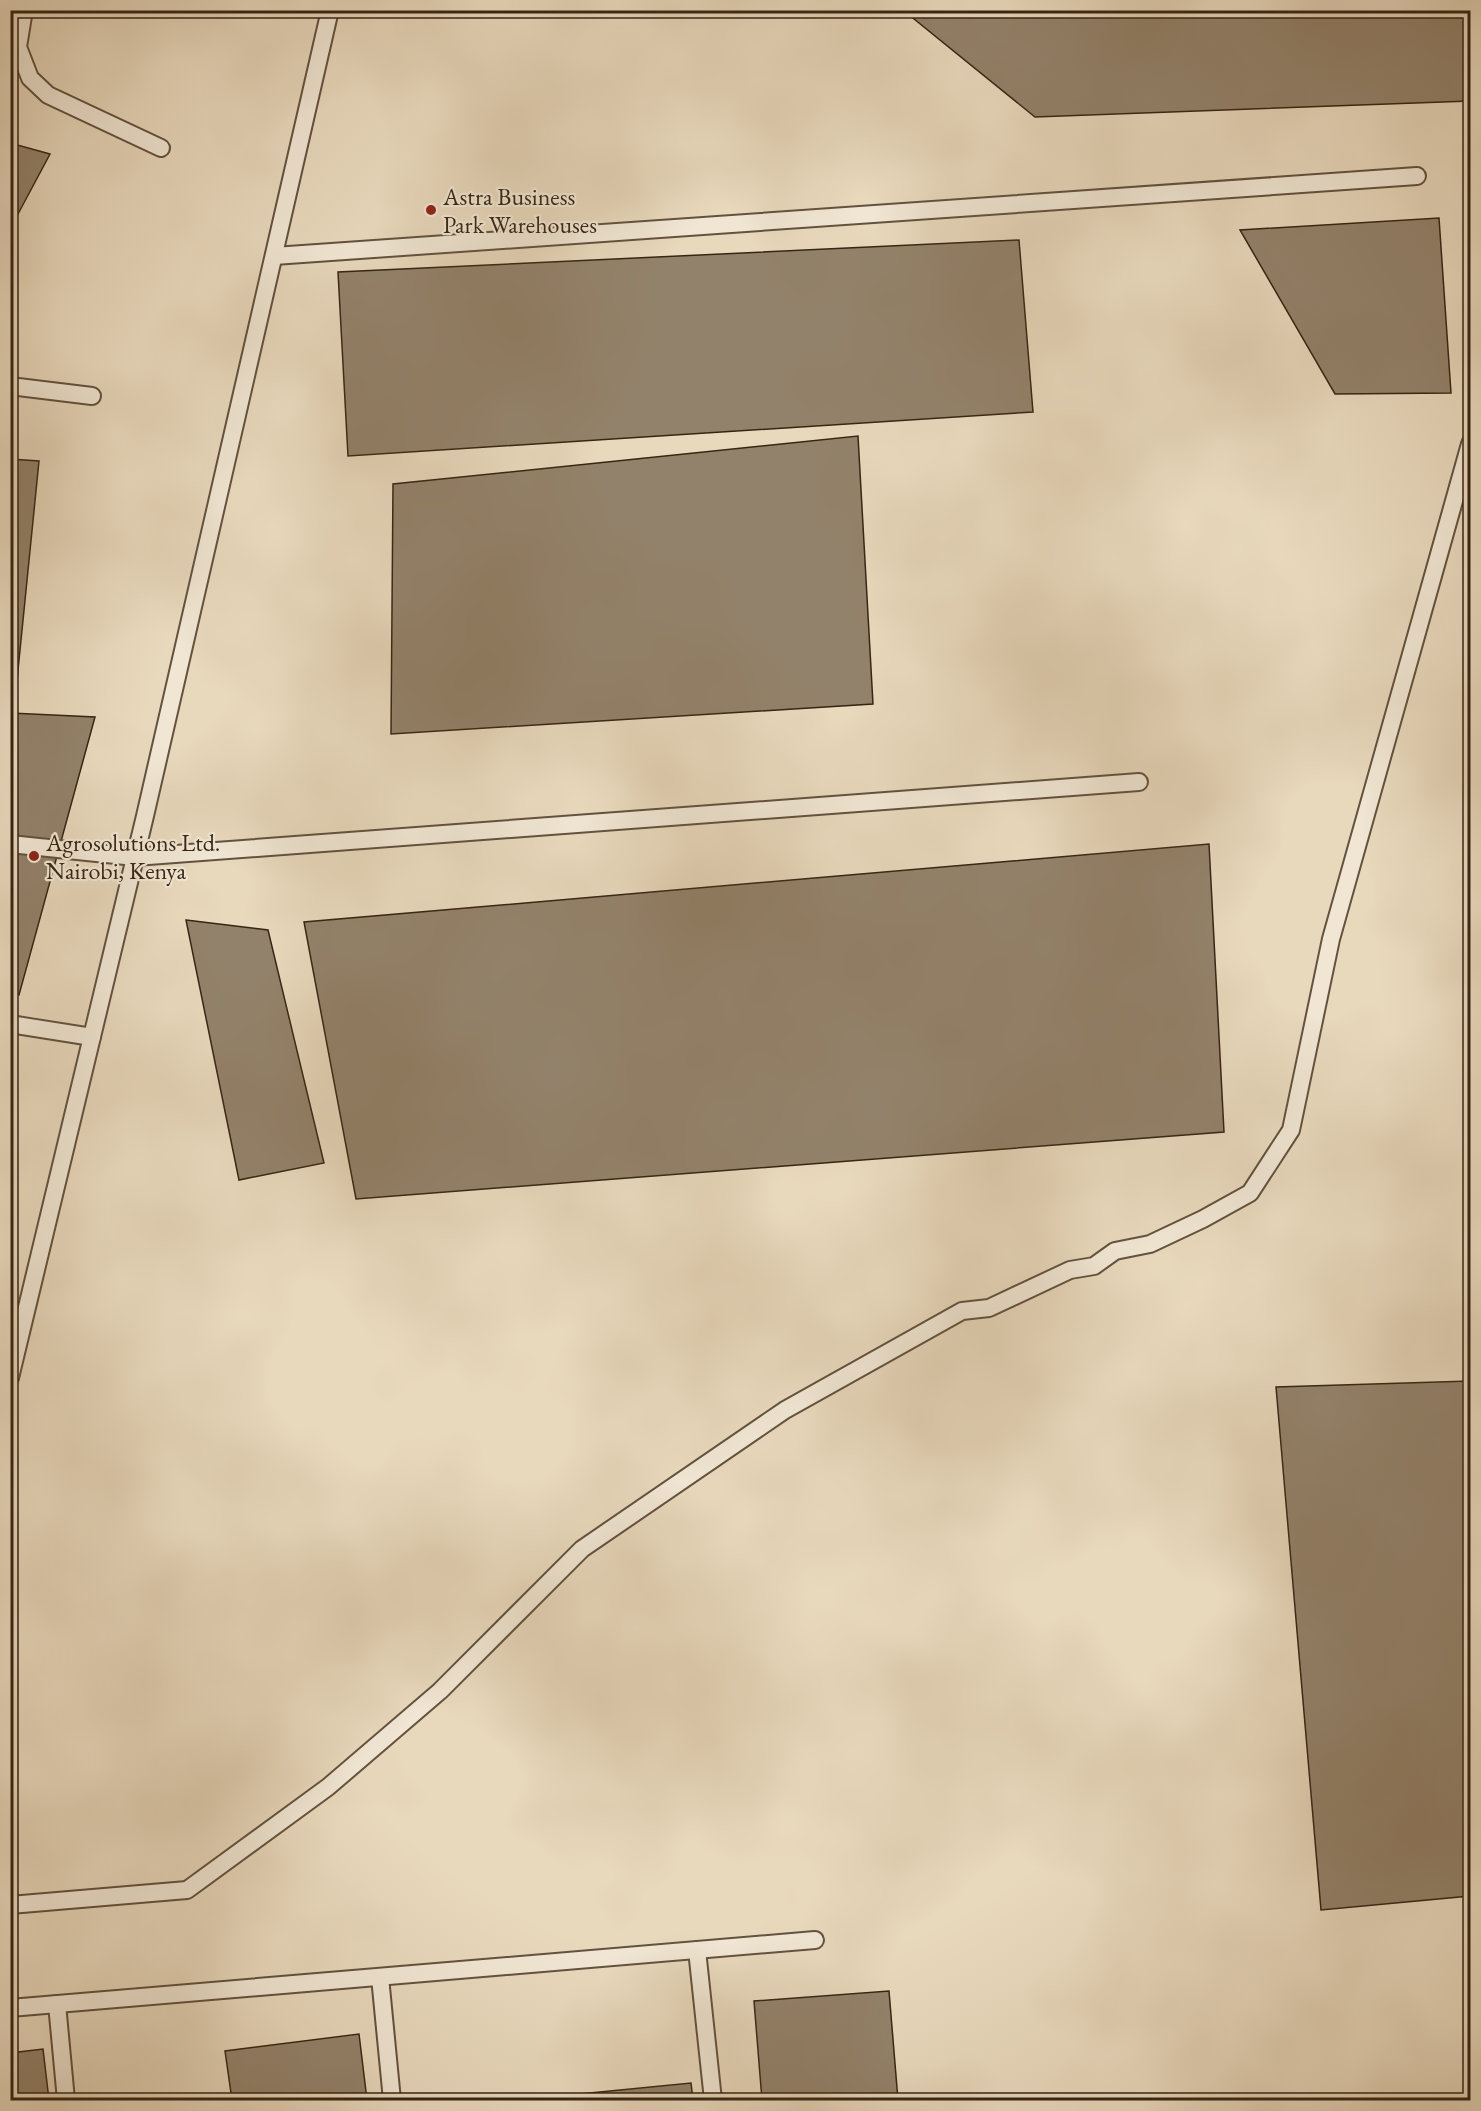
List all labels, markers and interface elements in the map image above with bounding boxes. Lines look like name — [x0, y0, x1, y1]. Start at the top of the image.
place label: Astra Business Park Warehouses — [442, 181, 597, 240]
marker: Astra Business Park Warehouses — [424, 203, 438, 217]
place label: Agrosolutions Ltd. Nairobi, Kenya — [45, 827, 220, 886]
marker: Agrosolutions Ltd. Nairobi, Kenya — [27, 849, 41, 863]

